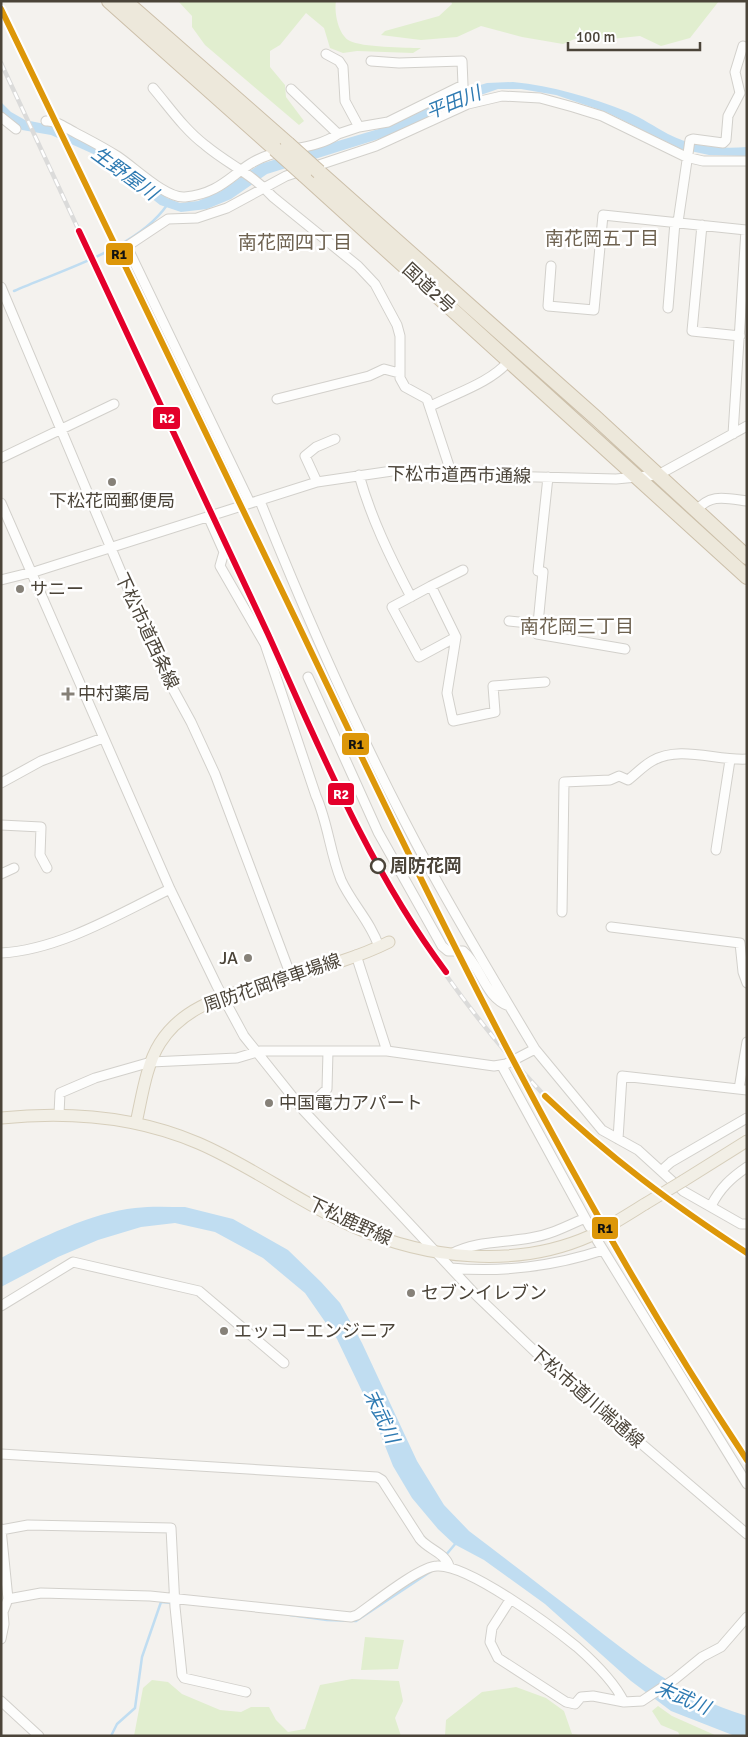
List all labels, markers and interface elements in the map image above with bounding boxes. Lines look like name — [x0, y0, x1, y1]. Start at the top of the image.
scale bar — [568, 20, 700, 52]
text: 100 m — [576, 28, 616, 46]
water label: 平田川 — [422, 80, 486, 125]
water label: 生野屋川 — [87, 142, 164, 207]
district label: 南花岡五丁目 — [545, 227, 659, 251]
district label: 南花岡四丁目 — [238, 231, 352, 255]
line badge: R1 — [105, 242, 134, 266]
text: R1 — [111, 246, 128, 263]
street label: 国道2号 — [398, 258, 460, 318]
line badge: R2 — [152, 406, 181, 430]
text: R2 — [159, 410, 175, 427]
street label: 下松市道西市通線 — [387, 463, 531, 487]
marker: 下松花岡郵便局 — [106, 476, 118, 488]
place label: 下松花岡郵便局 — [49, 490, 175, 512]
street label: 下松市道西条線 — [110, 569, 184, 693]
place label: サニー — [30, 578, 84, 600]
marker: サニー — [14, 583, 26, 595]
district label: 南花岡三丁目 — [520, 615, 634, 639]
place label: 中村薬局 — [78, 683, 150, 705]
marker: 中村薬局 — [62, 688, 74, 700]
line badge: R1 — [341, 732, 370, 756]
text: R1 — [348, 736, 365, 753]
line badge: R2 — [327, 782, 355, 806]
text: R2 — [333, 786, 349, 803]
place label: 周防花岡 — [390, 855, 462, 877]
marker: 周防花岡 — [370, 858, 386, 874]
place label: JA — [219, 947, 238, 969]
street label: 周防花岡停車場線 — [200, 949, 344, 1017]
marker: JA — [242, 952, 254, 964]
place label: 中国電力アパート — [279, 1092, 423, 1114]
marker: 中国電力アパート — [263, 1097, 275, 1109]
street label: 下松鹿野線 — [305, 1192, 395, 1250]
line badge: R1 — [591, 1216, 619, 1240]
text: R1 — [597, 1220, 614, 1237]
place label: セブンイレブン — [421, 1282, 547, 1304]
marker: セブンイレブン — [405, 1287, 417, 1299]
place label: エッコーエンジニア — [234, 1320, 396, 1342]
marker: エッコーエンジニア — [218, 1325, 230, 1337]
street label: 下松市道川端通線 — [525, 1341, 649, 1453]
water label: 末武川 — [358, 1386, 405, 1449]
water label: 末武川 — [652, 1676, 715, 1721]

